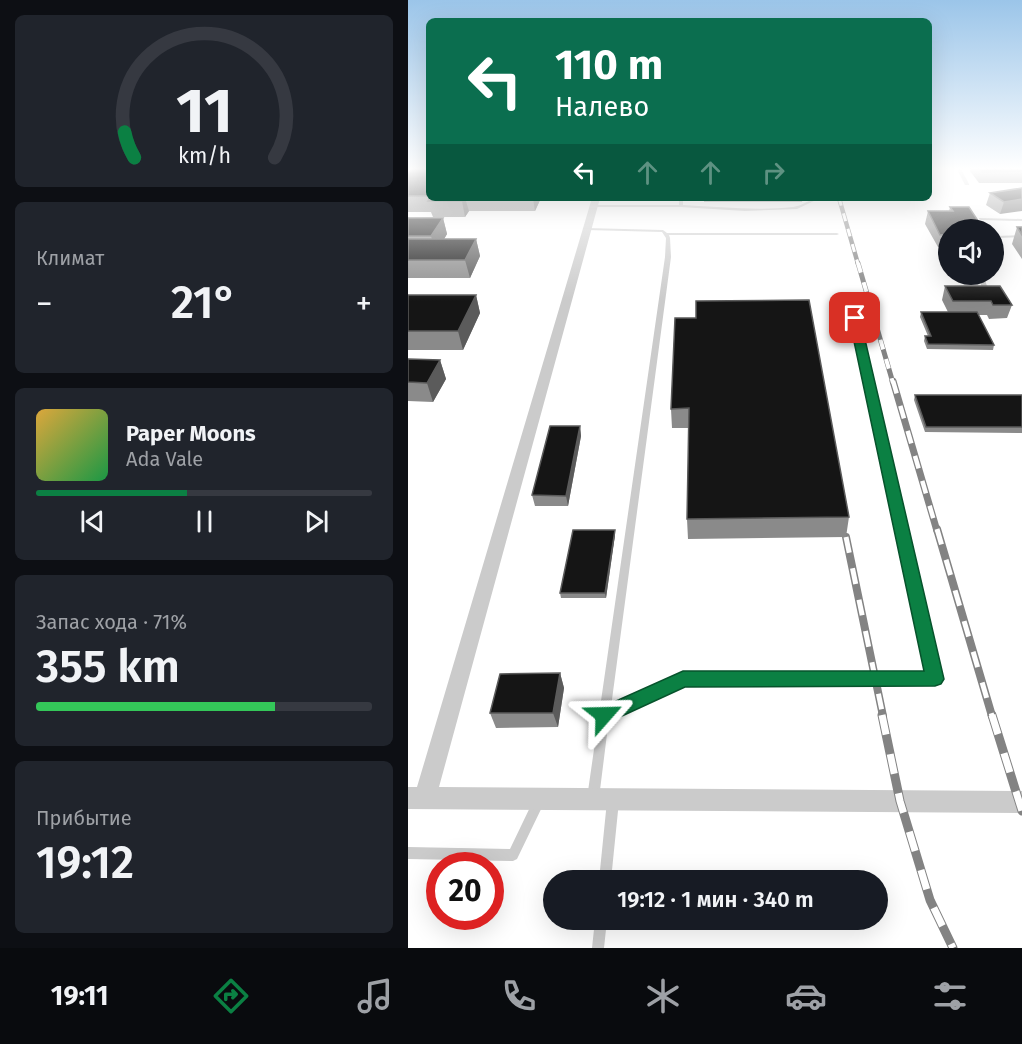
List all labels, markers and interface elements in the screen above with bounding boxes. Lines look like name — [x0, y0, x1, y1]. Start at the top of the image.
text: 110 m — [555, 40, 663, 90]
icon: left — [456, 42, 534, 120]
text: 11 — [176, 74, 232, 149]
text: Налево — [555, 91, 649, 123]
text: km/h — [177, 143, 231, 169]
icon: left — [568, 156, 601, 189]
icon: ahead — [631, 156, 664, 189]
icon: ahead — [694, 156, 727, 189]
icon: right — [757, 156, 790, 189]
map controls — [938, 219, 1004, 285]
button: sound — [938, 219, 1004, 285]
text: Климат — [36, 246, 104, 270]
text: 21° — [171, 276, 237, 330]
text: − — [36, 284, 53, 324]
text: + — [356, 284, 372, 324]
pin — [829, 292, 880, 343]
icon: arrive — [838, 301, 871, 334]
text: Paper Moons — [126, 420, 256, 447]
text: Ada Vale — [126, 447, 203, 471]
icon: previous — [76, 505, 109, 538]
icon: pause — [188, 505, 221, 538]
icon: next — [300, 505, 333, 538]
text: Запас хода · 71% — [36, 610, 187, 634]
text: 355 km — [36, 640, 180, 694]
position arrow — [572, 683, 636, 747]
text: Прибытие — [36, 806, 132, 830]
text: 19:12 — [36, 836, 134, 890]
speed limit sign: 20 — [426, 852, 504, 930]
text: 19:12 · 1 мин · 340 m — [617, 886, 814, 913]
icon: directions — [210, 975, 252, 1017]
icon: music — [354, 975, 396, 1017]
icon: phone — [498, 975, 540, 1017]
icon: climate — [642, 975, 684, 1017]
icon: car — [785, 975, 827, 1017]
icon: filters — [929, 975, 971, 1017]
text: 19:11 — [51, 980, 109, 1012]

